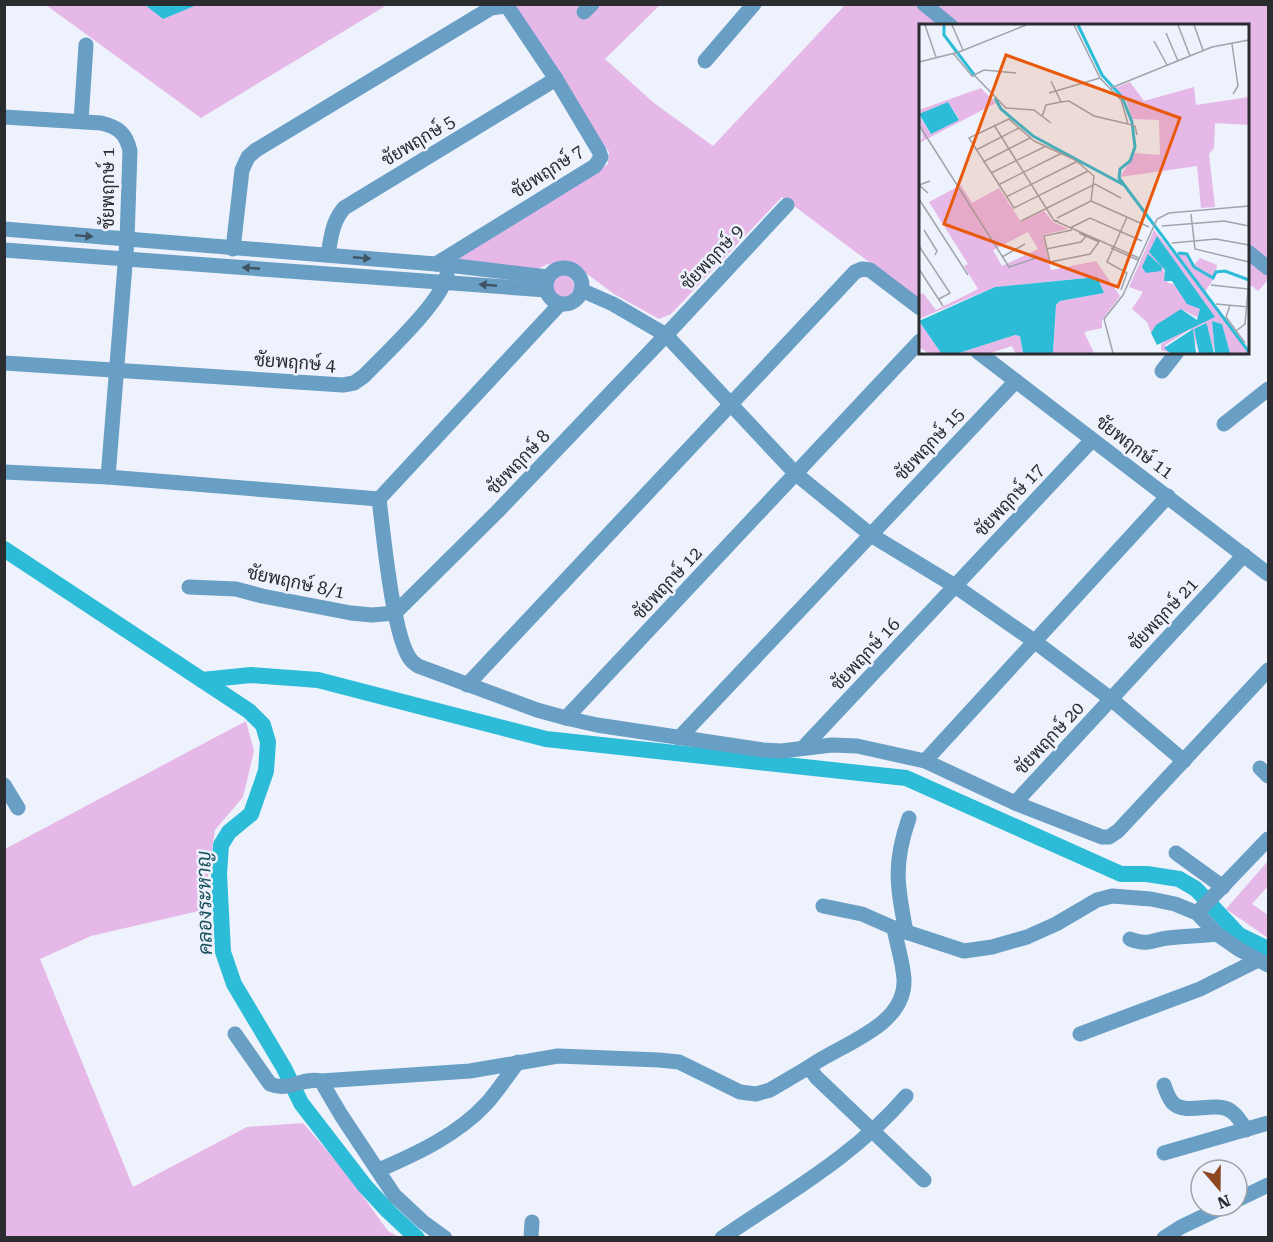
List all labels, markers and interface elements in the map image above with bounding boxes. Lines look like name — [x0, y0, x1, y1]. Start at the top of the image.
inset map — [919, 24, 1249, 354]
street label: ชัยพฤกษ์ 5 — [376, 108, 459, 171]
street label: ชัยพฤกษ์ 7 — [506, 138, 588, 203]
street label: ชัยพฤกษ์ 1 — [95, 147, 119, 229]
street label: ชัยพฤกษ์ 9 — [675, 219, 748, 295]
one-way arrow — [74, 231, 93, 241]
one-way arrow — [352, 253, 371, 263]
one-way arrow — [242, 264, 261, 273]
one-way arrow — [478, 280, 497, 290]
street label: ชัยพฤกษ์ 4 — [253, 347, 337, 376]
street label: ชัยพฤกษ์ 15 — [889, 402, 969, 485]
street label: ชัยพฤกษ์ 11 — [1091, 409, 1179, 484]
street label: ชัยพฤกษ์ 8 — [481, 424, 555, 499]
street label: ชัยพฤกษ์ 17 — [969, 458, 1049, 541]
street label: ชัยพฤกษ์ 12 — [627, 541, 707, 624]
street label: ชัยพฤกษ์ 8/1 — [245, 559, 347, 604]
street label: ชัยพฤกษ์ 21 — [1123, 572, 1203, 655]
street label: ชัยพฤกษ์ 16 — [825, 612, 905, 695]
street label: ชัยพฤกษ์ 20 — [1009, 696, 1089, 779]
water label: คลองระหาญ — [191, 850, 217, 955]
north arrow — [1189, 1158, 1249, 1218]
text: N — [1215, 1191, 1233, 1213]

